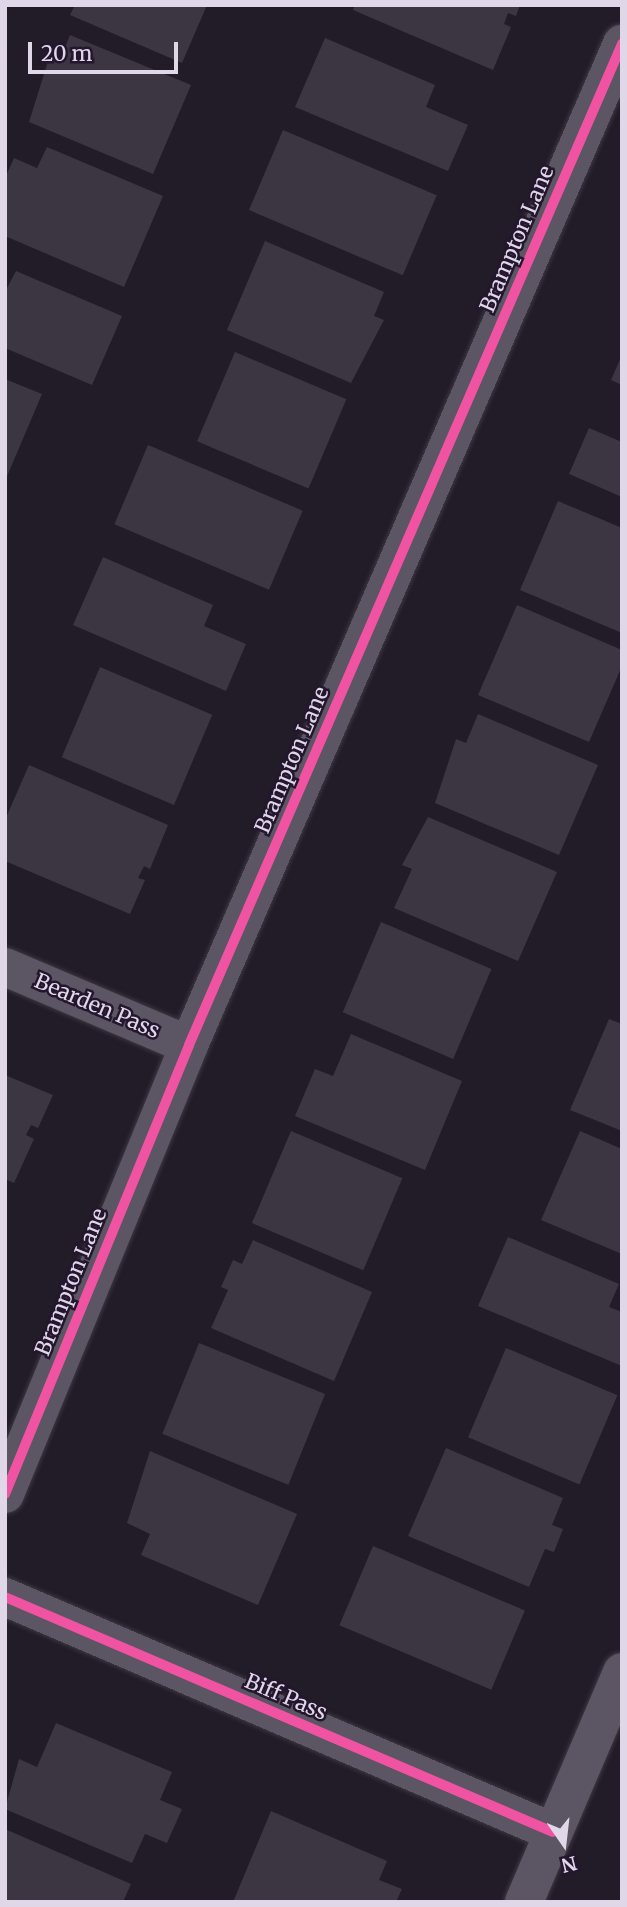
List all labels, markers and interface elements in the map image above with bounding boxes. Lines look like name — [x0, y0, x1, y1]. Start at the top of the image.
scale bar — [32, 28, 182, 72]
text: 20 m — [41, 40, 92, 67]
street label: Brampton Lane — [475, 162, 559, 316]
street label: Brampton Lane — [250, 683, 334, 837]
street label: Bearden Pass — [31, 968, 163, 1044]
street label: Brampton Lane — [30, 1205, 112, 1359]
street label: Biff Pass — [241, 1668, 331, 1726]
north arrow — [529, 1809, 599, 1879]
text: N — [559, 1851, 579, 1878]

